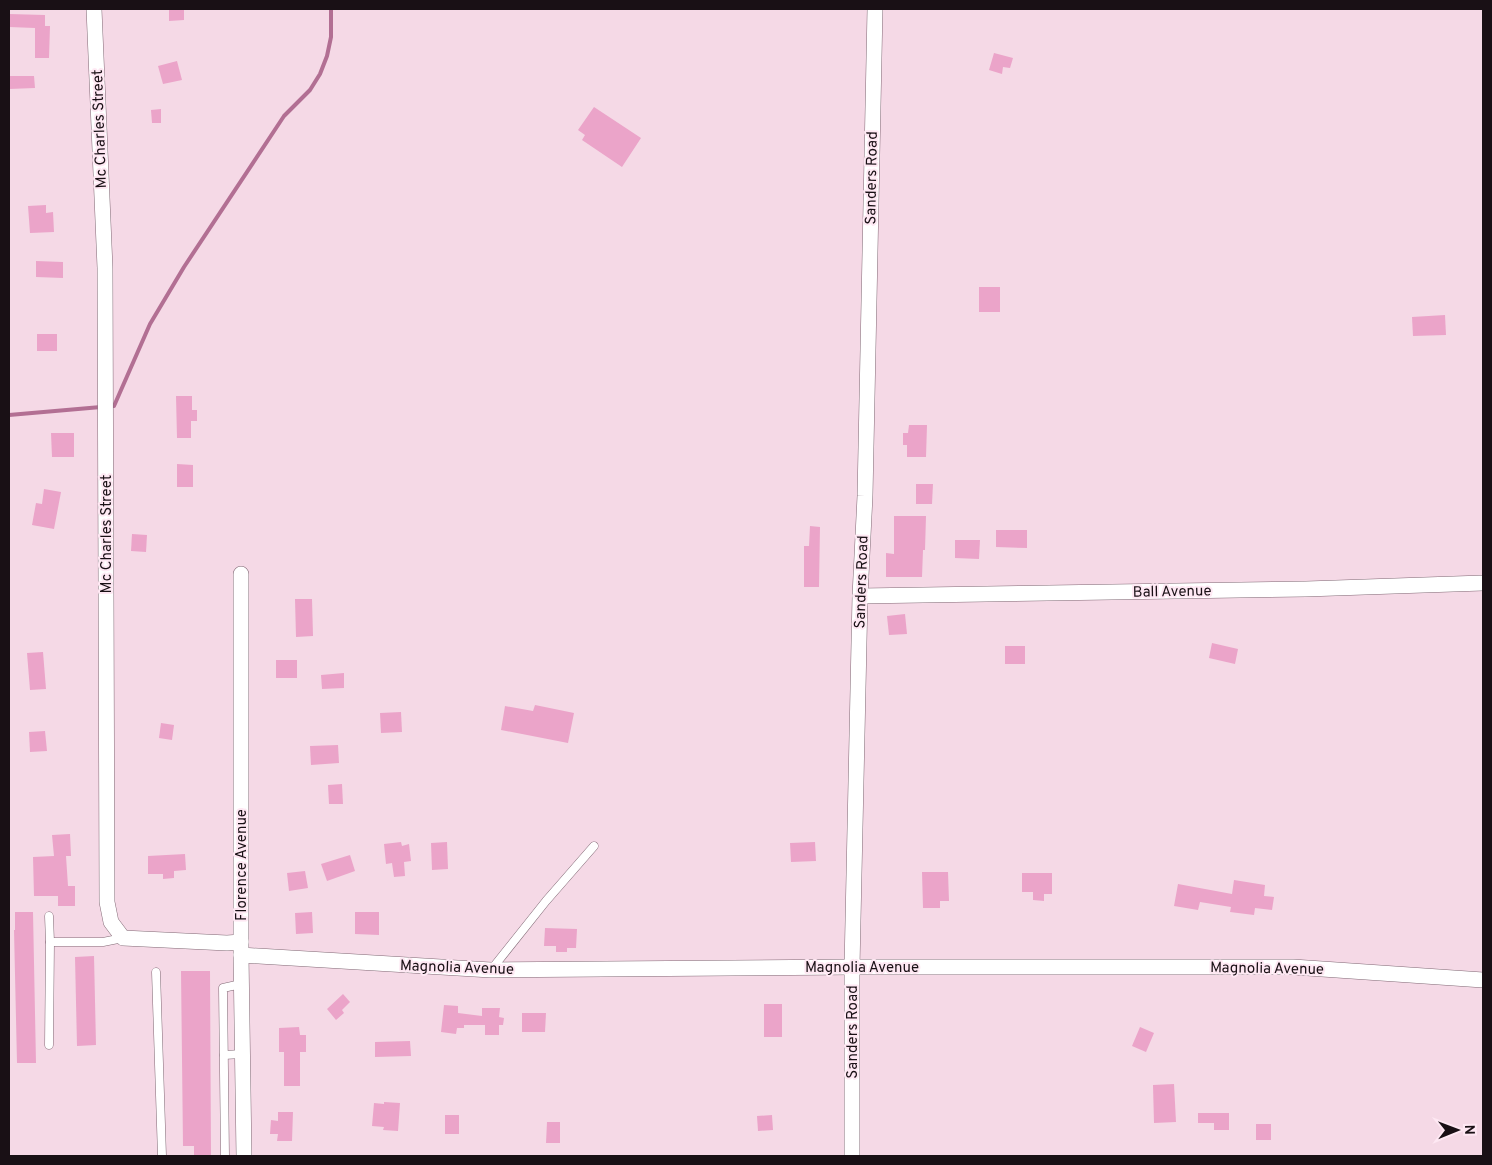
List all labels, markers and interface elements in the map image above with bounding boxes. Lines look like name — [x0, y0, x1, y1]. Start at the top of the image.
street label: Mc Charles Street — [89, 69, 112, 189]
street label: Sanders Road — [862, 131, 883, 225]
street label: Mc Charles Street — [98, 475, 117, 593]
street label: Sanders Road — [851, 535, 874, 629]
street label: Ball Avenue — [1132, 582, 1212, 603]
street label: Florence Avenue — [233, 809, 252, 921]
street label: Magnolia Avenue — [400, 957, 514, 980]
street label: Magnolia Avenue — [805, 959, 919, 978]
street label: Magnolia Avenue — [1210, 959, 1324, 980]
street label: Sanders Road — [844, 985, 863, 1079]
north arrow — [1432, 1105, 1482, 1155]
text: N — [1460, 1125, 1477, 1135]

